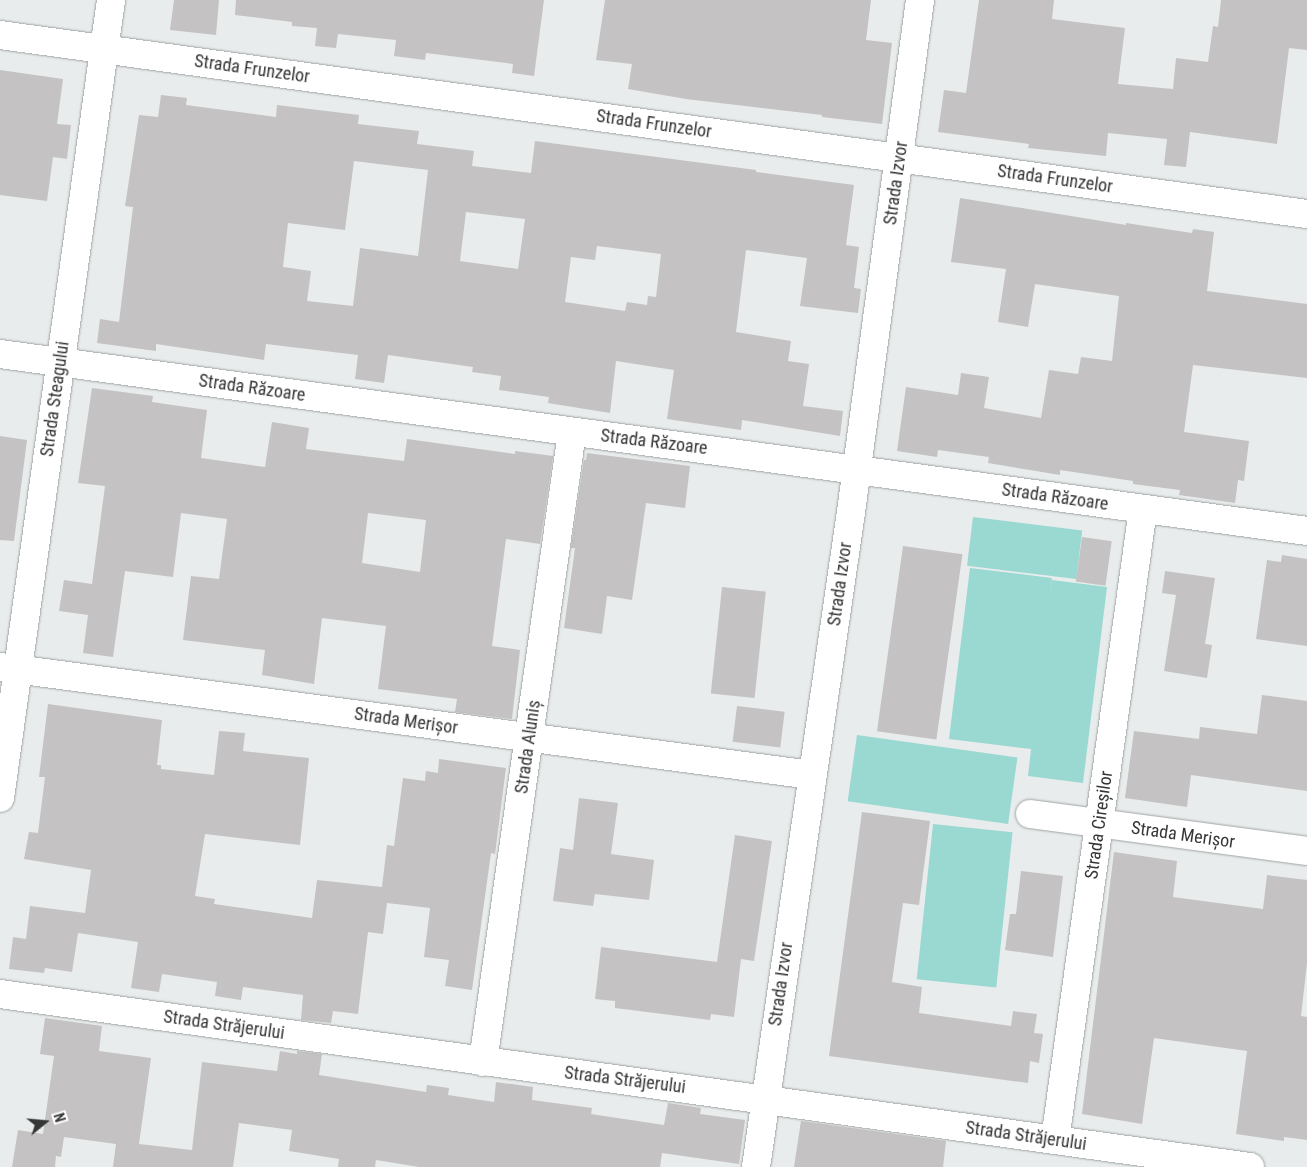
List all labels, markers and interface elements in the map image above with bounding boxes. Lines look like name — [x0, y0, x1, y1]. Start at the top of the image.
street label: Strada Frunzelor — [193, 50, 311, 88]
street label: Strada Frunzelor — [595, 105, 713, 143]
street label: Strada Izvor — [879, 140, 913, 226]
street label: Strada Frunzelor — [996, 160, 1114, 198]
street label: Strada Steagului — [36, 340, 74, 458]
street label: Strada Răzoare — [197, 370, 307, 406]
street label: Strada Răzoare — [599, 425, 709, 459]
street label: Strada Răzoare — [1000, 479, 1110, 515]
street label: Strada Izvor — [823, 541, 857, 627]
street label: Strada Aluniș — [511, 699, 545, 795]
street label: Strada Merișor — [353, 703, 459, 739]
street label: Strada Cireșilor — [1081, 769, 1117, 881]
street label: Strada Merișor — [1130, 817, 1236, 853]
street label: Strada Izvor — [764, 941, 798, 1027]
street label: Strada Străjerului — [162, 1006, 286, 1044]
street label: Strada Străjerului — [563, 1062, 687, 1098]
north arrow — [20, 1097, 70, 1147]
text: N — [50, 1111, 68, 1124]
street label: Strada Străjerului — [964, 1117, 1088, 1155]

